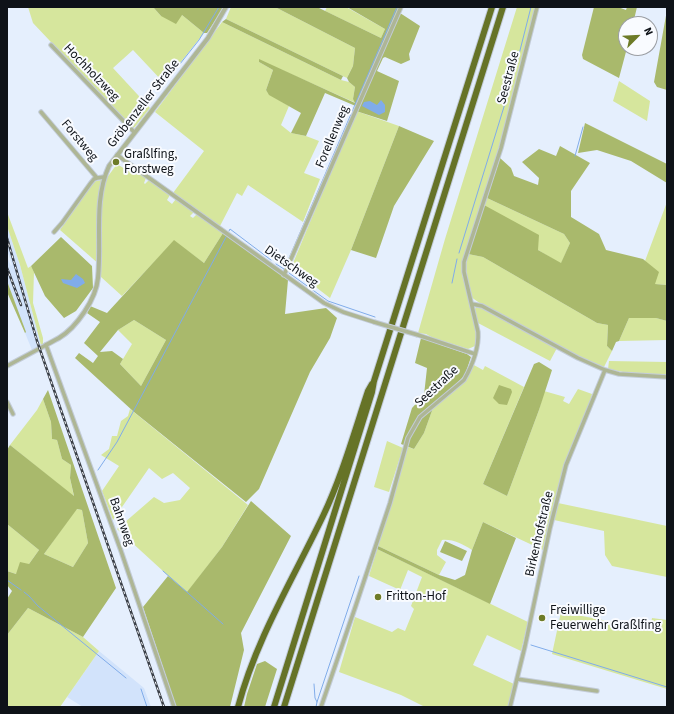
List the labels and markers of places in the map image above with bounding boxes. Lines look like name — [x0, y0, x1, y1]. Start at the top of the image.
place label: Graßlfing, Forstweg — [124, 147, 177, 178]
marker: Graßlfing, Forstweg — [111, 157, 121, 167]
place label: Fritton-Hof — [386, 589, 446, 605]
marker: Fritton-Hof — [373, 592, 383, 602]
place label: Freiwillige Feuerwehr Graßlfing — [550, 603, 661, 634]
marker: Freiwillige Feuerwehr Graßlfing — [537, 613, 547, 623]

